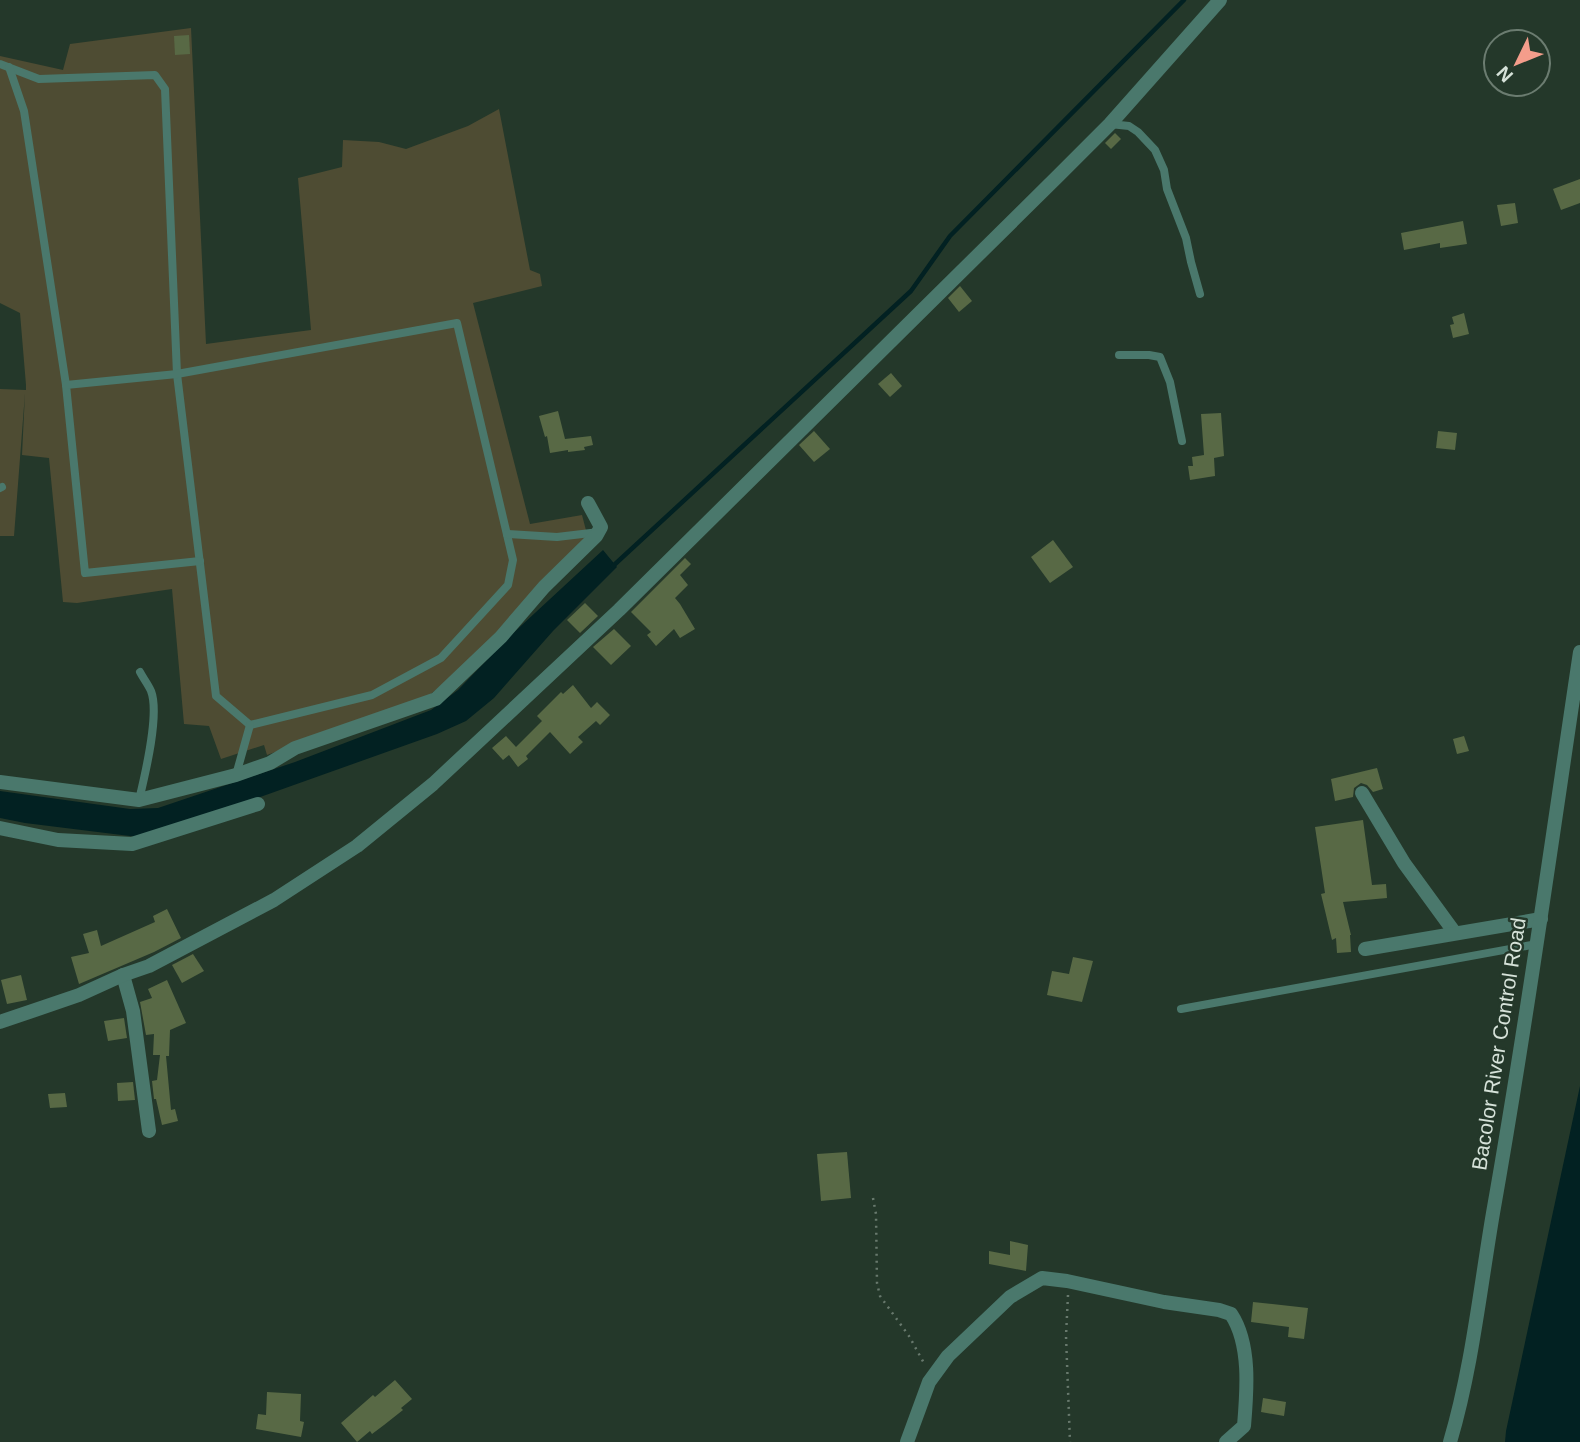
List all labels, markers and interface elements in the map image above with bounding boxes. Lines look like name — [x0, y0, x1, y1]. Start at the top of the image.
north arrow — [1482, 28, 1552, 98]
text: N — [1493, 62, 1517, 86]
street label: Bacolor River Control Road — [1467, 916, 1530, 1172]

